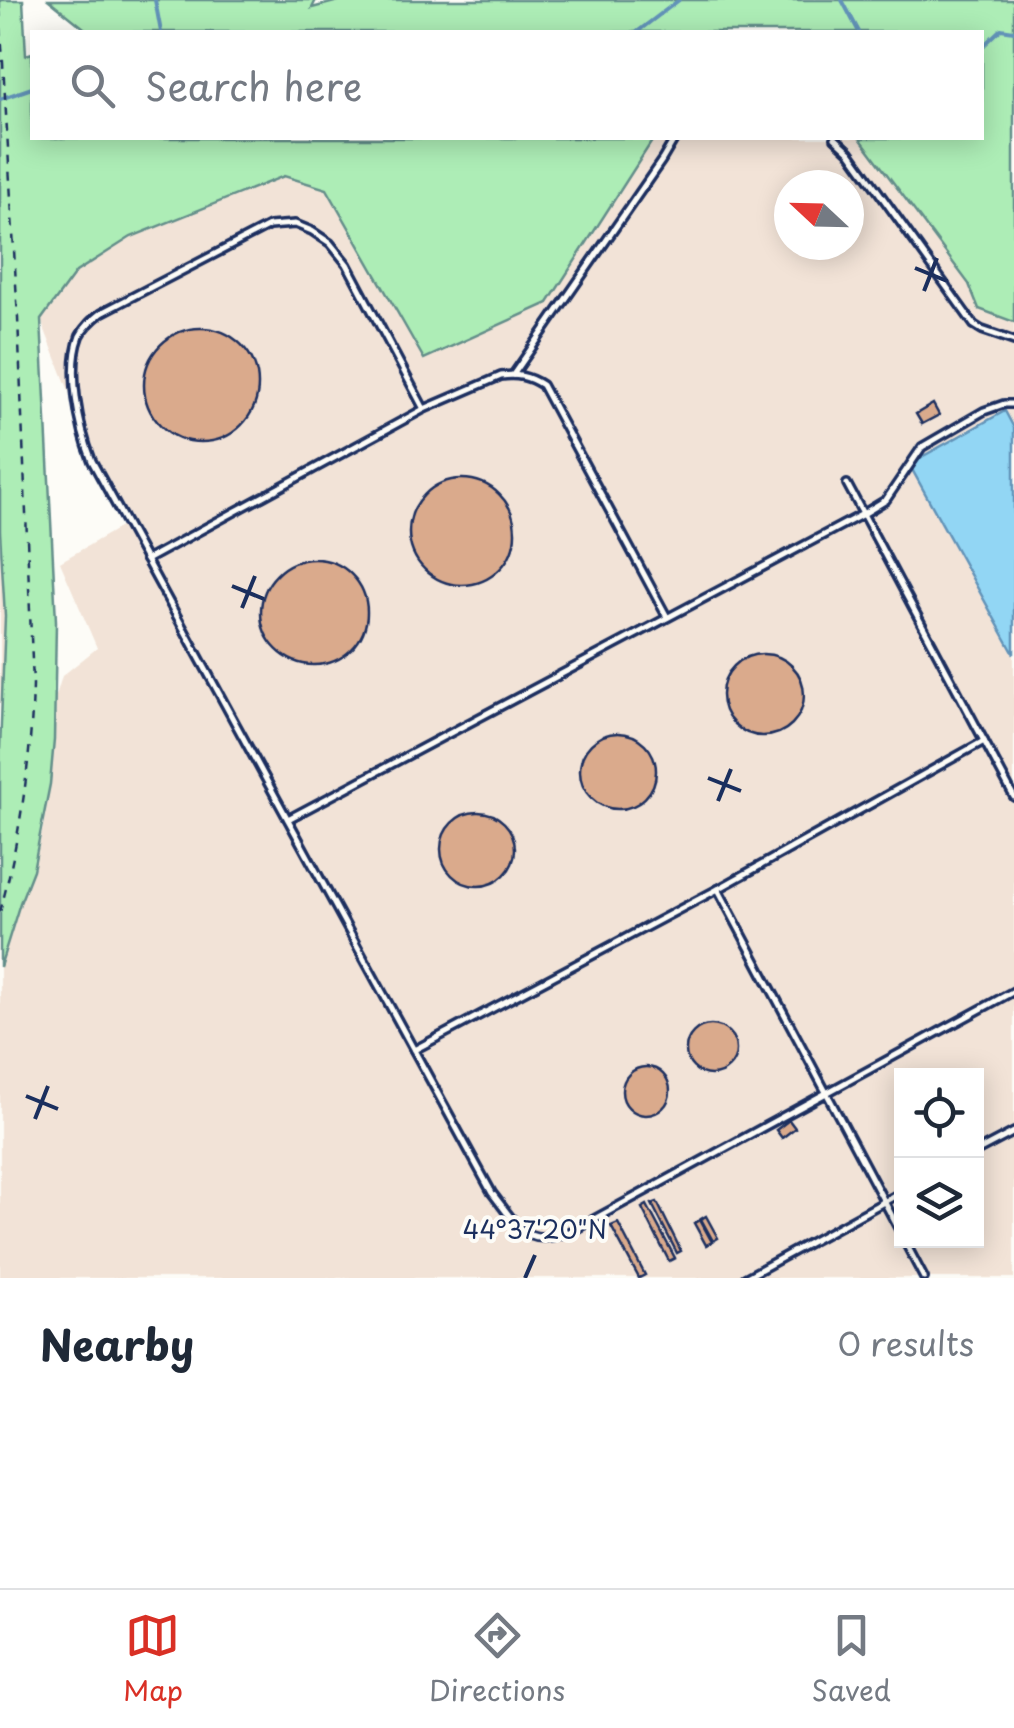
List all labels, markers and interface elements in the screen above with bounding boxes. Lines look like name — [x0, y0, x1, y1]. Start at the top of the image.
search box — [30, 30, 984, 140]
text: Search here — [145, 57, 362, 114]
icon: search — [65, 58, 120, 113]
north arrow — [774, 170, 864, 260]
map controls — [894, 1068, 984, 1248]
button: locate — [894, 1068, 984, 1158]
button: layers — [894, 1158, 984, 1248]
text: 44°37'20"N — [463, 1210, 607, 1248]
text: Nearby — [40, 1312, 194, 1375]
text: 0 results — [838, 1319, 974, 1367]
tab: Map — [123, 1608, 183, 1711]
tab: Directions — [429, 1608, 565, 1711]
tab: Saved — [811, 1608, 891, 1711]

